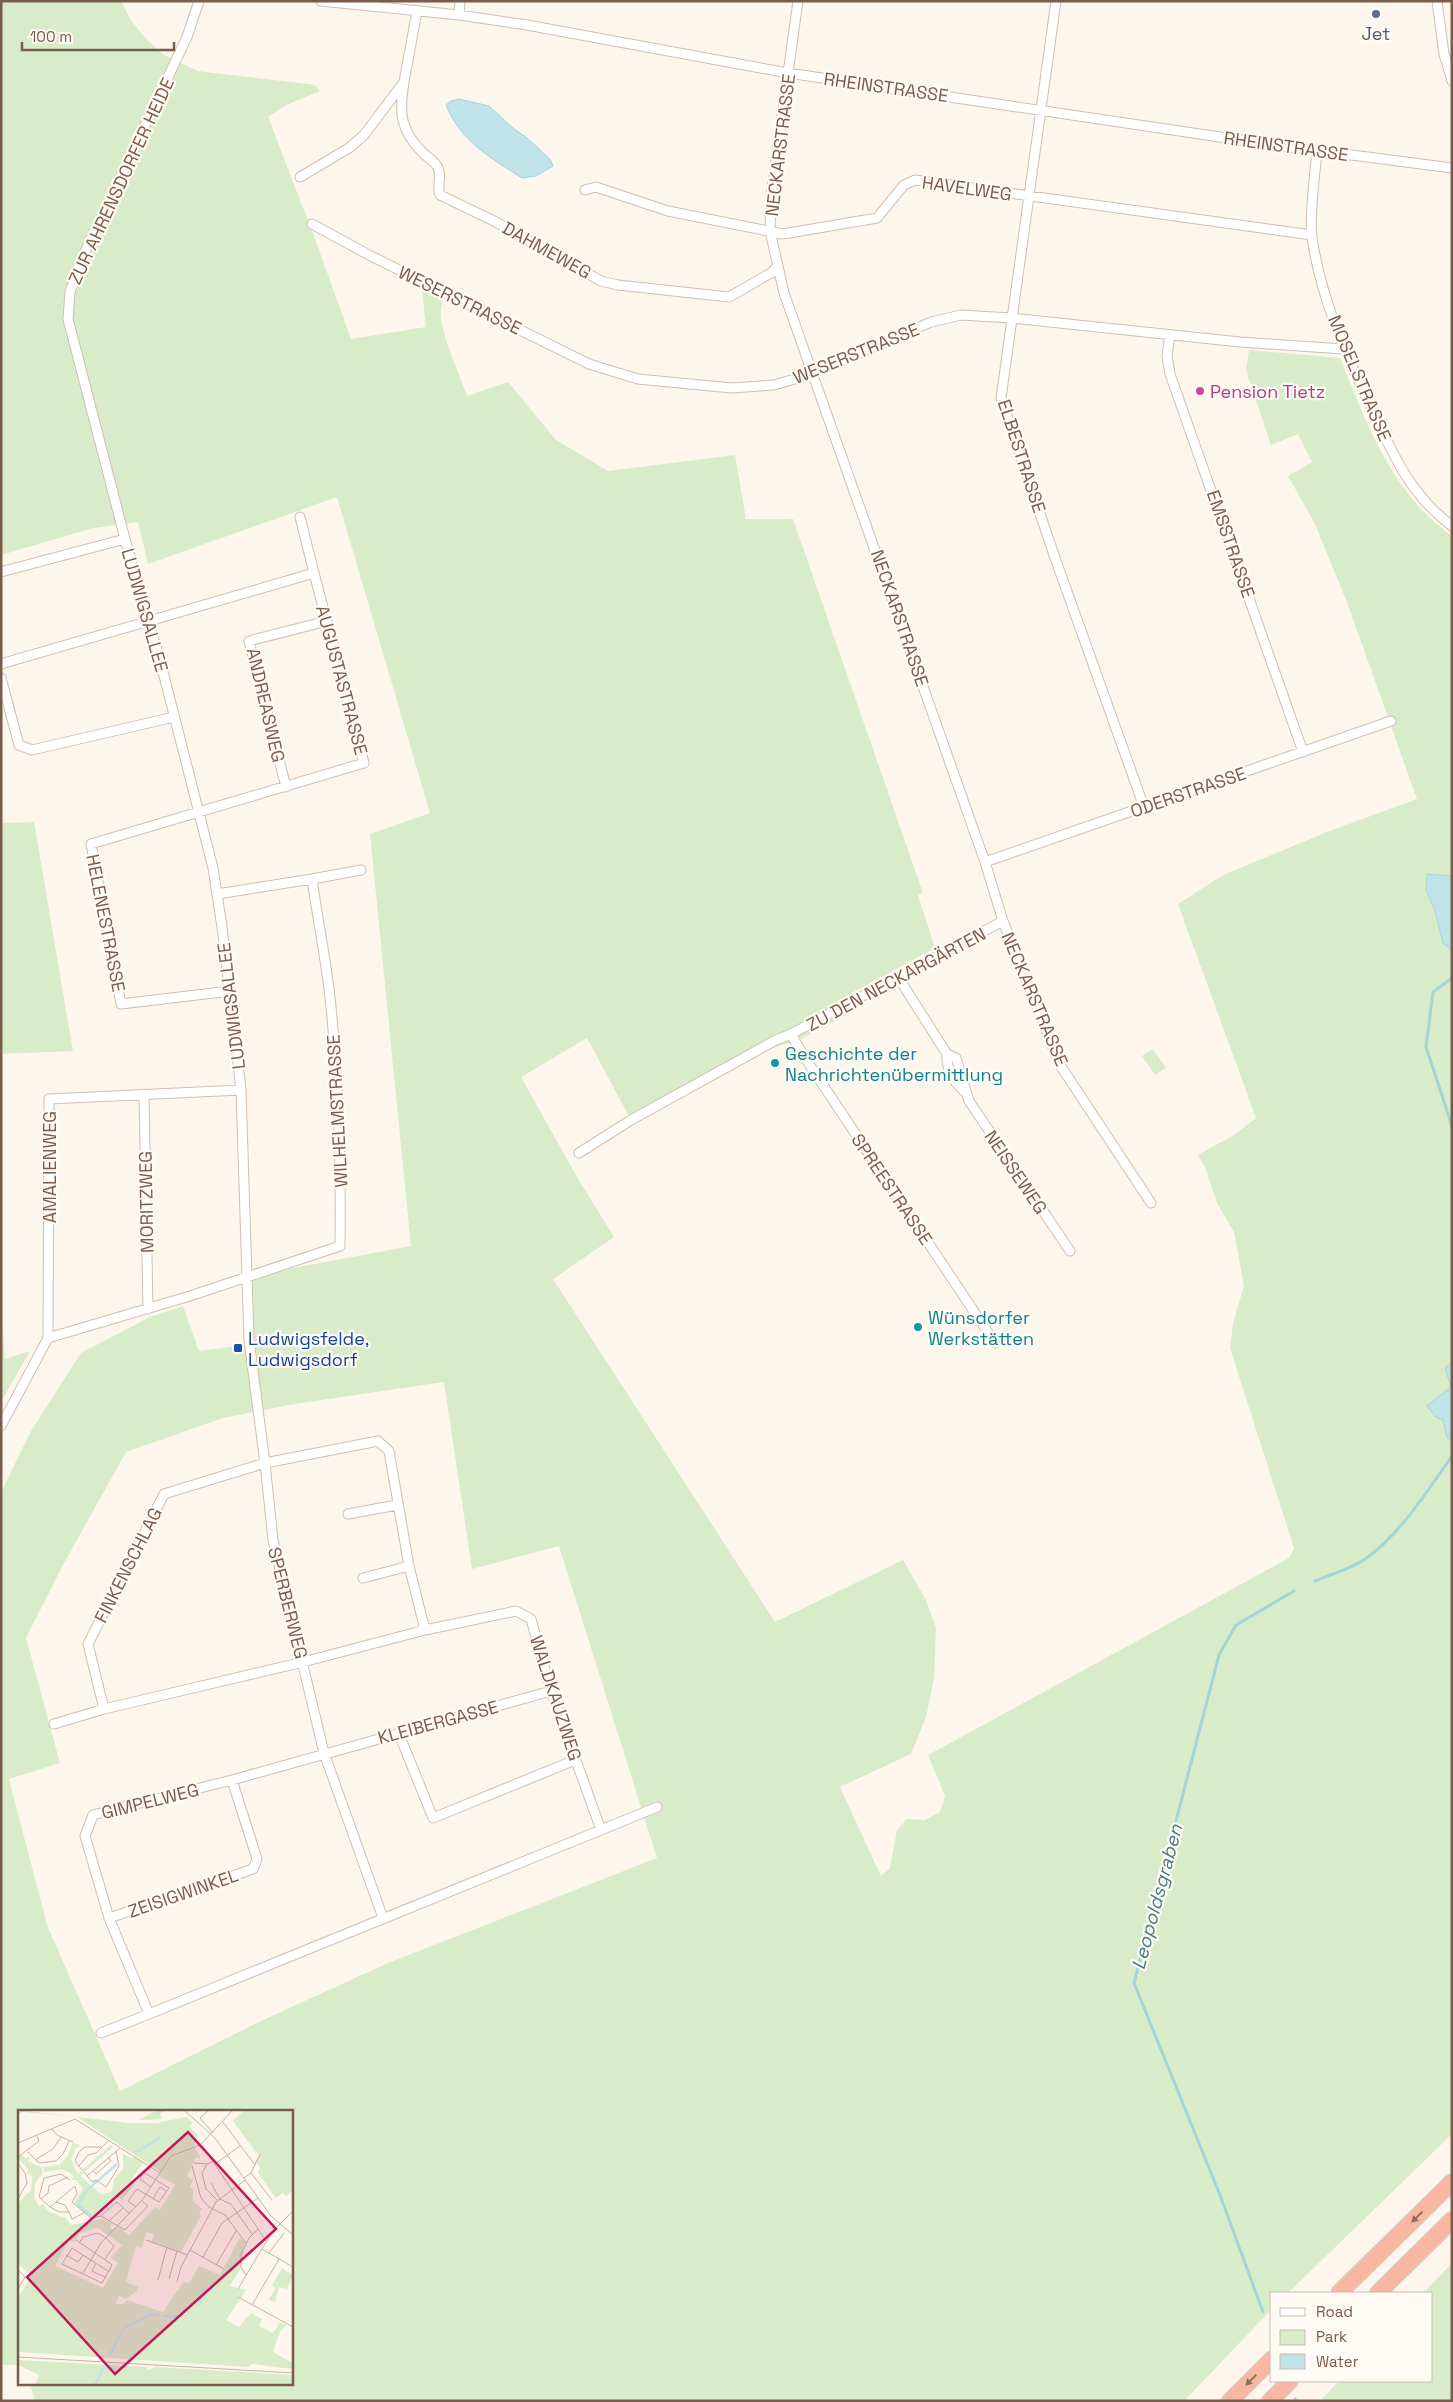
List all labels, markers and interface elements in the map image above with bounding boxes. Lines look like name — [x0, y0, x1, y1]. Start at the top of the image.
marker: Jet — [1370, 8, 1382, 20]
scale bar — [22, 20, 175, 52]
place label: Jet — [1362, 22, 1390, 45]
text: 100 m — [30, 27, 72, 46]
street label: RHEINSTRASSE — [822, 67, 950, 107]
street label: NECKARSTRASSE — [760, 73, 800, 217]
street label: ZUR AHRENSDORFER HEIDE — [63, 74, 179, 288]
street label: RHEINSTRASSE — [1222, 126, 1350, 166]
street label: HAVELWEG — [921, 170, 1013, 206]
street label: DAHMEWEG — [498, 216, 596, 284]
street label: WESERSTRASSE — [395, 260, 525, 340]
street label: MOSELSTRASSE — [1323, 312, 1397, 444]
street label: WESERSTRASSE — [789, 317, 923, 389]
place label: Pension Tietz — [1210, 380, 1325, 403]
marker: Pension Tietz — [1194, 385, 1206, 397]
street label: ELBESTRASSE — [993, 396, 1051, 516]
street label: EMSSTRASSE — [1202, 487, 1260, 601]
street label: LUDWIGSALLEE — [116, 545, 174, 675]
street label: NECKARSTRASSE — [866, 547, 934, 689]
street label: AUGUSTASTRASSE — [311, 603, 373, 757]
street label: ANDREASWEG — [242, 646, 290, 764]
street label: ODERSTRASSE — [1127, 761, 1249, 823]
street label: HELENESTRASSE — [81, 852, 131, 994]
street label: ZU DEN NECKARGÄRTEN — [802, 922, 990, 1036]
street label: NECKARSTRASSE — [996, 929, 1074, 1069]
street label: LUDWIGSALLEE — [212, 941, 250, 1071]
street label: WILHELMSTRASSE — [322, 1034, 352, 1188]
place label: Geschichte der Nachrichtenübermittlung — [785, 1042, 1003, 1086]
marker: Geschichte der Nachrichtenübermittlung — [769, 1057, 781, 1069]
street label: AMALIENWEG — [38, 1111, 61, 1223]
street label: NEISSEWEG — [979, 1126, 1053, 1218]
street label: SPREESTRASSE — [846, 1129, 938, 1249]
street label: MORITZWEG — [134, 1151, 158, 1253]
place label: Wünsdorfer Werkstätten — [928, 1306, 1034, 1350]
marker: Wünsdorfer Werkstätten — [912, 1321, 924, 1333]
place label: Ludwigsfelde, Ludwigsdorf — [248, 1327, 369, 1371]
marker: Ludwigsfelde, Ludwigsdorf — [232, 1342, 244, 1354]
street label: FINKENSCHLAG — [89, 1503, 167, 1627]
street label: SPERBERWEG — [263, 1545, 313, 1661]
street label: WALDKAUZWEG — [525, 1632, 587, 1764]
street label: KLEIBERGASSE — [375, 1695, 501, 1749]
street label: GIMPELWEG — [99, 1778, 201, 1824]
water label: Leopoldsgraben — [1126, 1821, 1188, 1972]
street label: ZEISIGWINKEL — [125, 1863, 241, 1923]
inset map — [18, 2110, 292, 2384]
one-way arrow — [1411, 2210, 1423, 2222]
legend — [1270, 2292, 1433, 2382]
text: Road — [1316, 2302, 1353, 2321]
text: Park — [1316, 2327, 1347, 2346]
text: Water — [1316, 2352, 1359, 2371]
one-way arrow — [1245, 2374, 1257, 2386]

